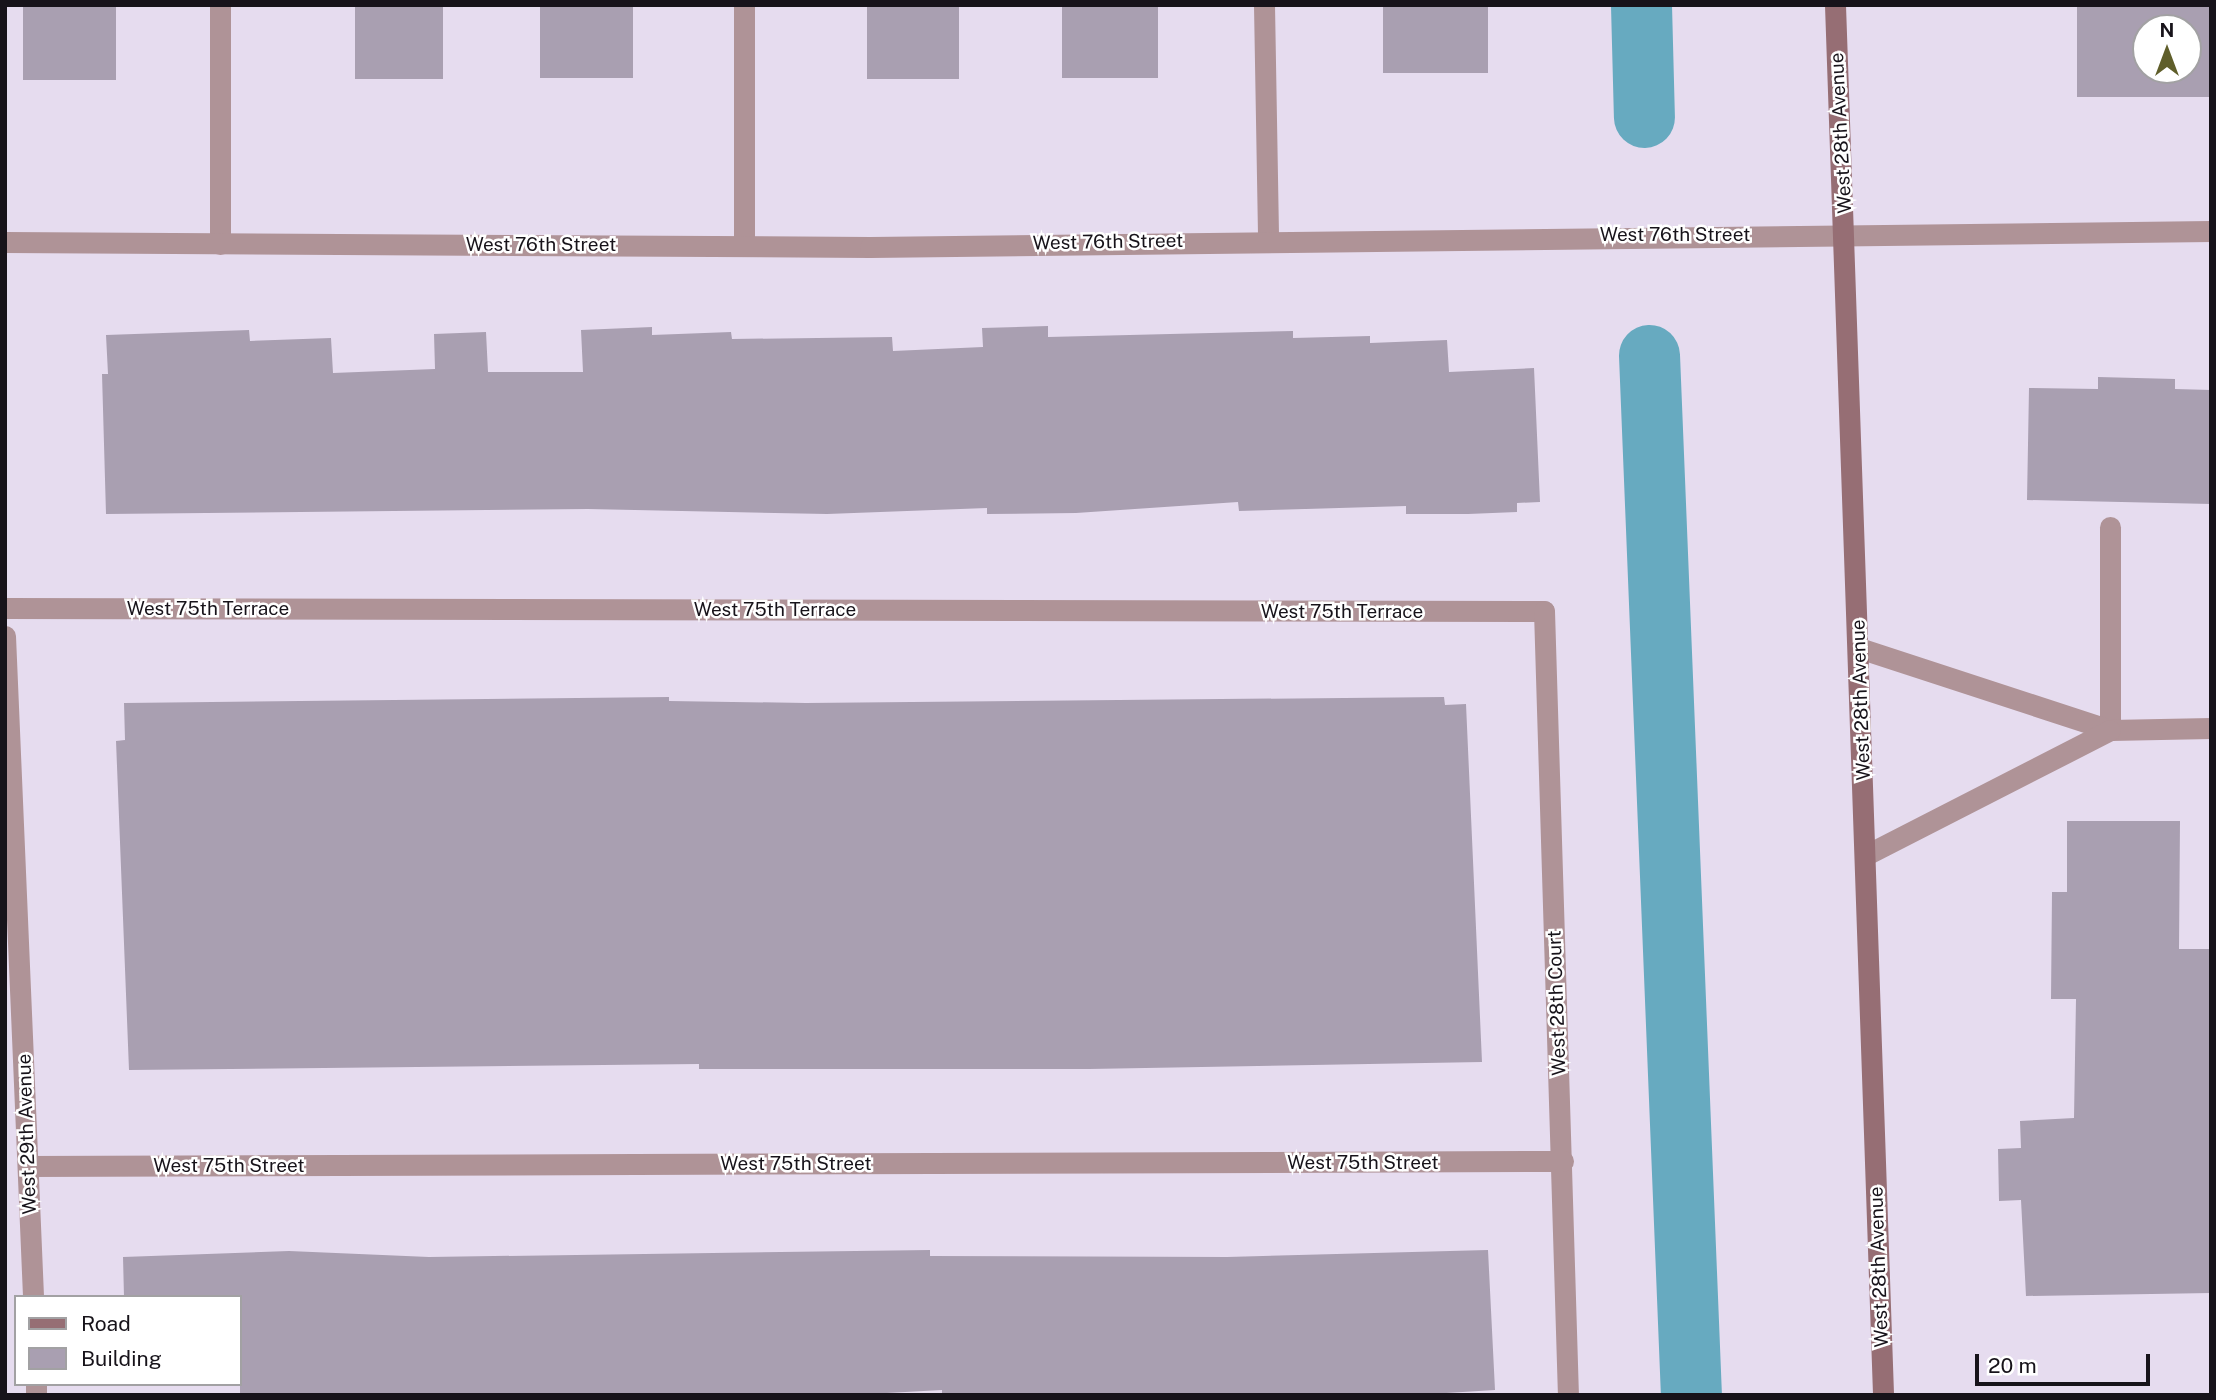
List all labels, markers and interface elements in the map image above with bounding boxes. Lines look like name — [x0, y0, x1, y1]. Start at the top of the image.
north arrow — [2132, 14, 2202, 84]
text: N — [2160, 19, 2174, 41]
street label: West 28th Avenue — [1825, 52, 1857, 214]
street label: West 76th Street — [1600, 224, 1750, 246]
street label: West 76th Street — [1032, 229, 1184, 255]
street label: West 76th Street — [466, 234, 616, 256]
street label: West 75th Terrace — [127, 598, 289, 620]
street label: West 75th Terrace — [694, 599, 856, 621]
street label: West 75th Terrace — [1261, 601, 1423, 623]
street label: West 28th Avenue — [1847, 619, 1875, 781]
street label: West 28th Court — [1543, 930, 1571, 1076]
street label: West 29th Avenue — [13, 1053, 41, 1215]
street label: West 75th Street — [1287, 1152, 1439, 1174]
street label: West 75th Street — [720, 1153, 872, 1175]
street label: West 75th Street — [153, 1155, 305, 1177]
street label: West 28th Avenue — [1865, 1186, 1893, 1348]
legend — [14, 1295, 242, 1386]
text: Road — [81, 1311, 131, 1336]
scale bar — [1978, 1340, 2153, 1384]
text: Building — [81, 1346, 162, 1371]
text: 20 m — [1988, 1353, 2037, 1378]

